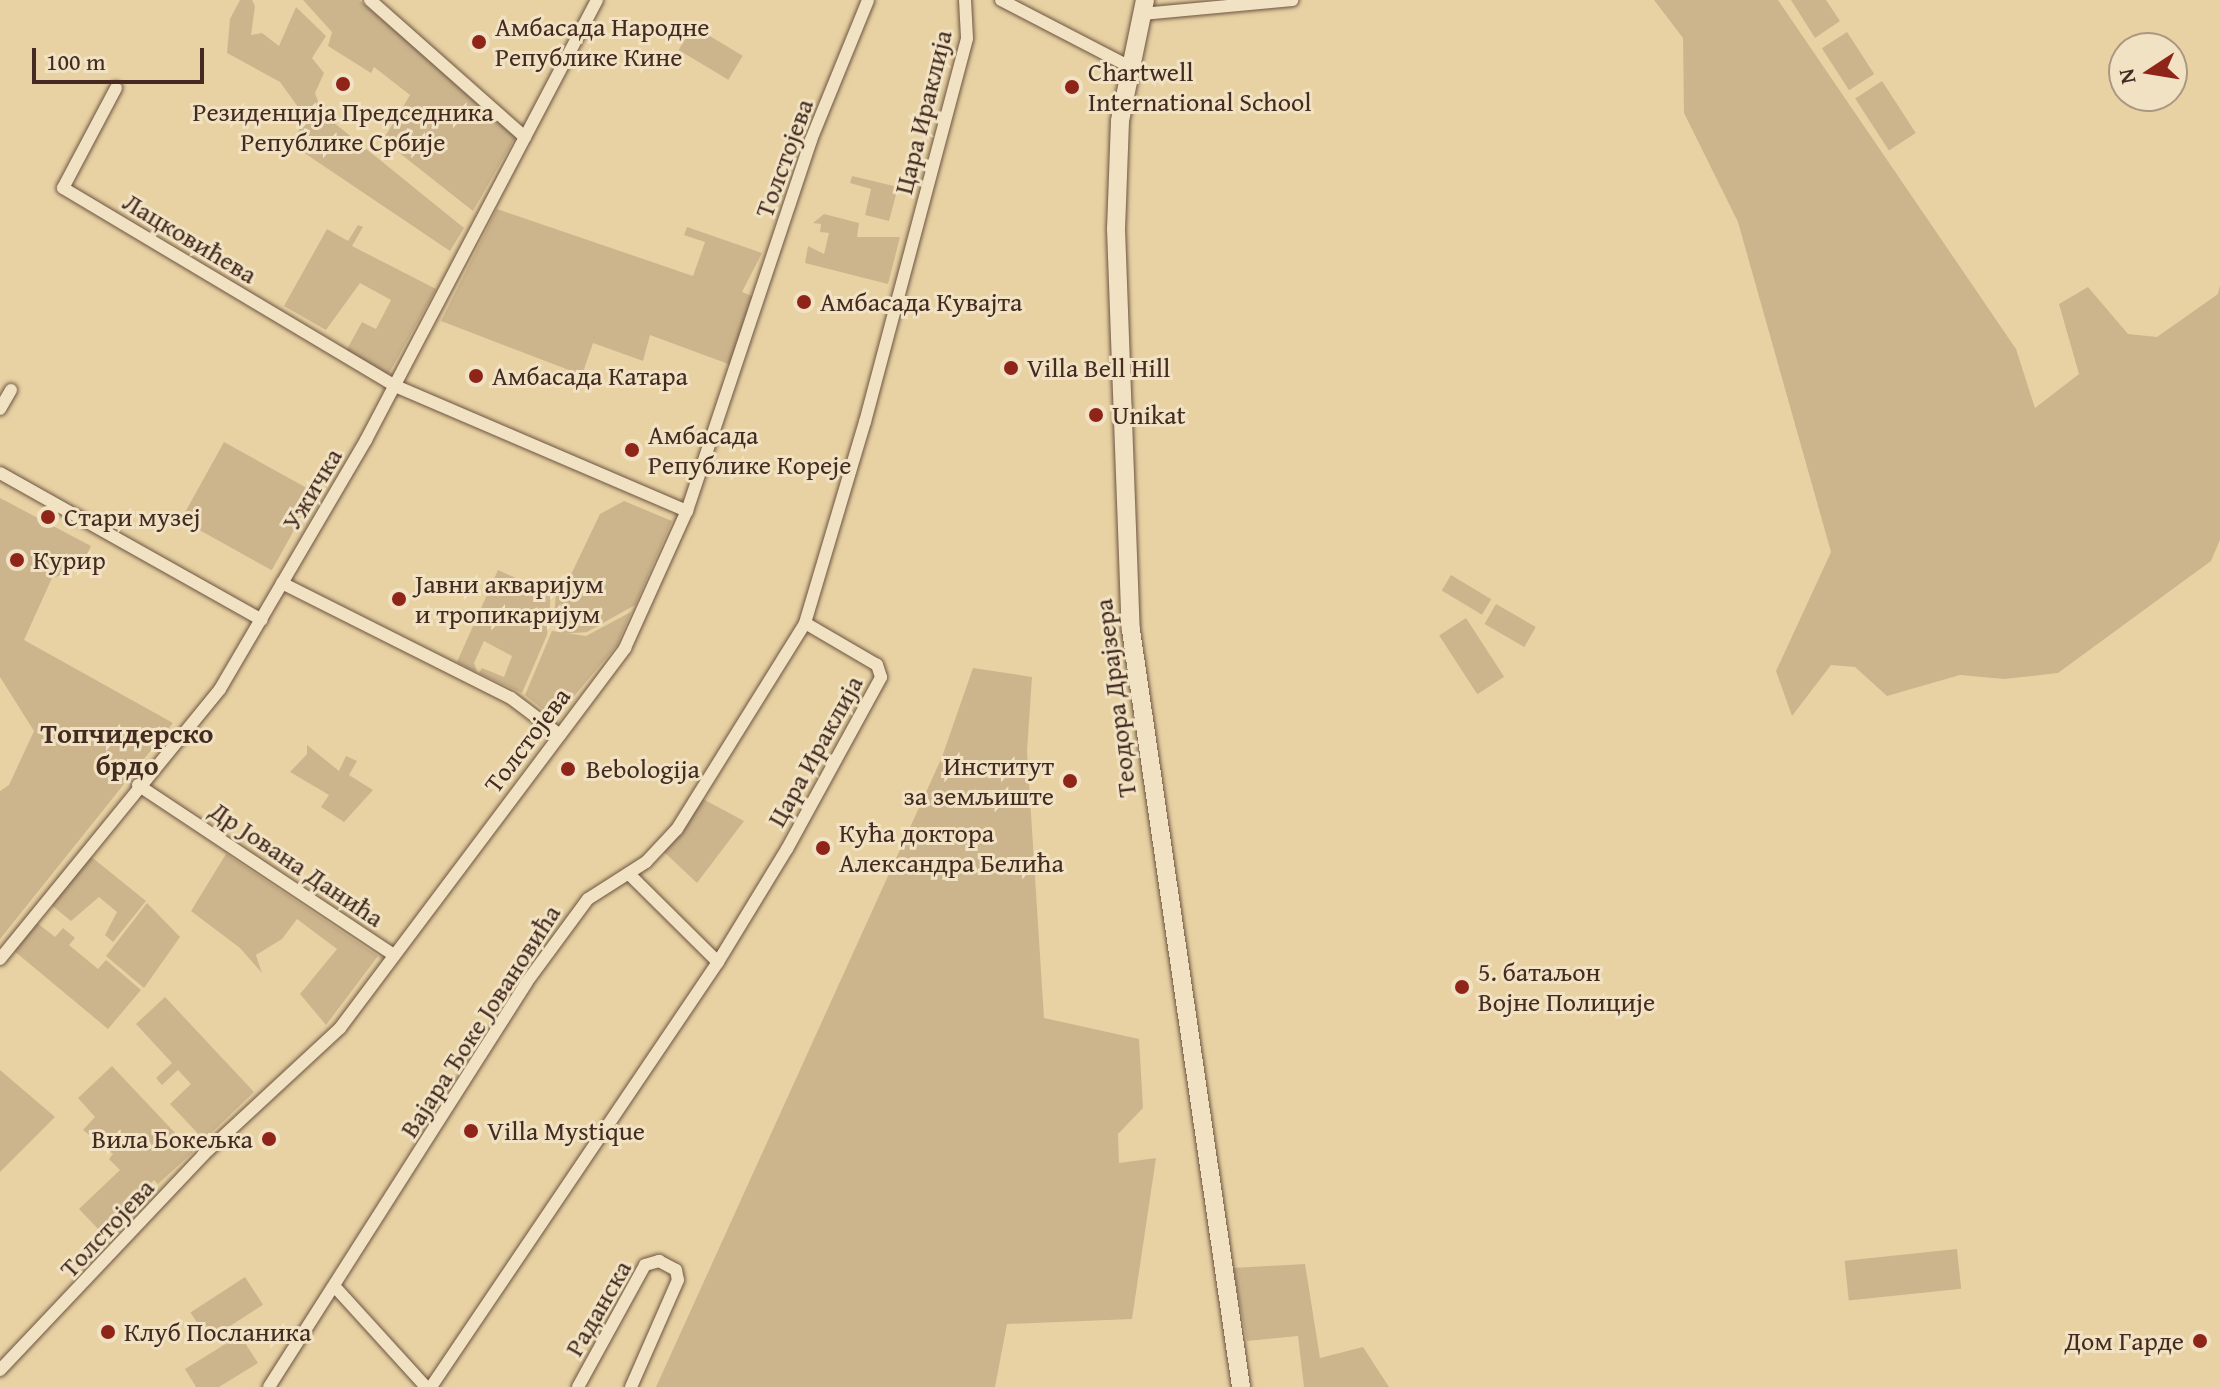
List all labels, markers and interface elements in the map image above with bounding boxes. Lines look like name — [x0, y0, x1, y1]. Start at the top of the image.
place label: Амбасада Народне Републике Кине — [495, 11, 710, 72]
street label: Цара Ираклија — [888, 27, 958, 197]
scale bar — [36, 32, 208, 82]
north arrow — [2108, 32, 2188, 112]
marker: Амбасада Народне Републике Кине — [470, 33, 488, 51]
text: 100 m — [46, 44, 106, 79]
place label: Chartwell International School — [1088, 56, 1312, 118]
text: N — [2109, 66, 2144, 87]
marker: Резиденција Председника Републике Србије — [334, 75, 352, 93]
marker: Chartwell International School — [1063, 78, 1081, 96]
street label: Толстојева — [748, 95, 820, 221]
place label: Резиденција Председника Републике Србије — [192, 96, 494, 158]
street label: Лацковићева — [117, 186, 263, 290]
place label: Амбасада Кувајта — [820, 286, 1022, 318]
marker: Амбасада Кувајта — [795, 293, 813, 311]
place label: Villa Bell Hill — [1027, 352, 1170, 384]
marker: Villa Bell Hill — [1002, 359, 1020, 377]
place label: Амбасада Катара — [492, 360, 688, 392]
marker: Амбасада Катара — [467, 367, 485, 385]
place label: Unikat — [1112, 399, 1186, 431]
marker: Unikat — [1087, 406, 1105, 424]
place label: Амбасада Републике Кореје — [648, 419, 851, 480]
marker: Амбасада Републике Кореје — [623, 441, 641, 459]
street label: Ужичка — [275, 442, 349, 536]
place label: Стари музеј — [64, 501, 201, 533]
marker: Стари музеј — [39, 508, 57, 526]
place label: Курир — [33, 544, 106, 576]
marker: Курир — [8, 551, 26, 569]
place label: Јавни акваријум и тропикаријум — [415, 568, 604, 630]
marker: Јавни акваријум и тропикаријум — [390, 590, 408, 608]
street label: Теодора Драјзера — [1087, 597, 1143, 799]
street label: Цара Ираклија — [761, 670, 869, 832]
street label: Толстојева — [477, 681, 577, 799]
district label: Топчидерско брдо — [41, 716, 213, 782]
place label: Институт за земљиште — [904, 750, 1054, 812]
place label: Bebologija — [586, 753, 700, 785]
marker: Bebologija — [557, 758, 579, 780]
marker: Институт за земљиште — [1061, 772, 1079, 790]
street label: Др Јована Данића — [204, 794, 390, 934]
place label: Кућа доктора Александра Белића — [839, 817, 1064, 878]
marker: Кућа доктора Александра Белића — [814, 839, 832, 857]
street label: Вајара Ђоке Јовановића — [393, 899, 567, 1143]
place label: 5. батаљон Војне Полиције — [1478, 956, 1655, 1018]
marker: 5. батаљон Војне Полиције — [1453, 978, 1471, 996]
place label: Villa Mystique — [487, 1115, 645, 1147]
marker: Villa Mystique — [462, 1122, 480, 1140]
place label: Вила Бокељка — [91, 1123, 253, 1155]
marker: Вила Бокељка — [260, 1130, 278, 1148]
street label: Толстојева — [53, 1172, 161, 1284]
street label: Раданска — [558, 1255, 638, 1361]
place label: Клуб Посланика — [124, 1316, 311, 1348]
marker: Клуб Посланика — [99, 1323, 117, 1341]
place label: Дом Гарде — [2064, 1325, 2184, 1357]
marker: Дом Гарде — [2191, 1332, 2209, 1350]

